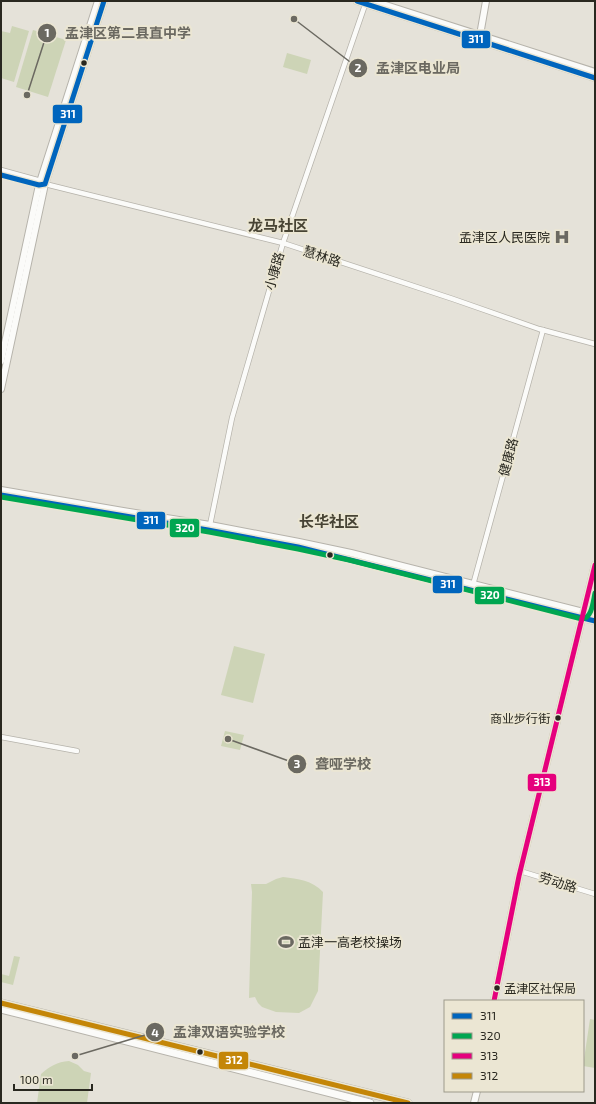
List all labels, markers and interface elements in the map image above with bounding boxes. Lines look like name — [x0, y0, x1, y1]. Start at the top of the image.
callout: 孟津区第二县直中学 — [37, 20, 199, 46]
text: 孟津区第二县直中学 — [65, 24, 191, 41]
text: 1 — [44, 25, 50, 39]
line badge: 311 — [461, 30, 491, 49]
text: 311 — [468, 32, 484, 45]
callout: 孟津区电业局 — [348, 55, 468, 81]
unlabelled marker — [79, 58, 89, 68]
text: 孟津区电业局 — [376, 59, 460, 76]
text: 2 — [355, 60, 362, 74]
line badge: 311 — [52, 104, 83, 124]
text: 311 — [60, 107, 76, 120]
district label: 龙马社区 — [248, 216, 308, 234]
hospital icon: 孟津区人民医院 — [553, 228, 571, 246]
place label: 孟津区人民医院 — [459, 229, 550, 245]
street label: 慧林路 — [301, 242, 343, 270]
street label: 小康路 — [261, 250, 287, 292]
street label: 健康路 — [495, 436, 521, 478]
line badge: 311 — [136, 511, 166, 530]
district label: 长华社区 — [299, 512, 359, 530]
text: 311 — [143, 513, 159, 526]
line badge: 320 — [169, 518, 200, 538]
text: 320 — [175, 521, 195, 534]
unlabelled marker — [325, 550, 335, 560]
line badge: 311 — [432, 575, 463, 594]
text: 311 — [440, 577, 456, 590]
line badge: 320 — [474, 586, 505, 605]
text: 320 — [480, 588, 500, 601]
place label: 商业步行街 — [490, 711, 550, 725]
marker: 商业步行街 — [553, 713, 563, 723]
callout: 聋哑学校 — [287, 751, 379, 777]
text: 聋哑学校 — [315, 755, 371, 772]
text: 3 — [294, 756, 301, 770]
line badge: 313 — [527, 773, 557, 792]
text: 313 — [533, 775, 551, 788]
street label: 劳动路 — [537, 869, 579, 895]
sports icon: 孟津一高老校操场 — [277, 933, 295, 951]
place label: 孟津一高老校操场 — [298, 934, 402, 950]
place label: 孟津区社保局 — [504, 981, 576, 995]
marker: 孟津区社保局 — [492, 983, 502, 993]
legend — [444, 1000, 584, 1092]
text: 311 — [480, 1008, 496, 1022]
callout: 孟津双语实验学校 — [145, 1019, 293, 1045]
text: 孟津双语实验学校 — [173, 1023, 285, 1040]
text: 4 — [151, 1025, 159, 1039]
text: 320 — [480, 1028, 501, 1042]
unlabelled marker — [195, 1047, 205, 1057]
text: 313 — [480, 1048, 498, 1062]
line badge: 312 — [218, 1051, 249, 1070]
text: 312 — [225, 1053, 243, 1066]
scale bar — [14, 1066, 92, 1092]
text: 312 — [480, 1068, 498, 1082]
text: 100 m — [20, 1072, 52, 1086]

